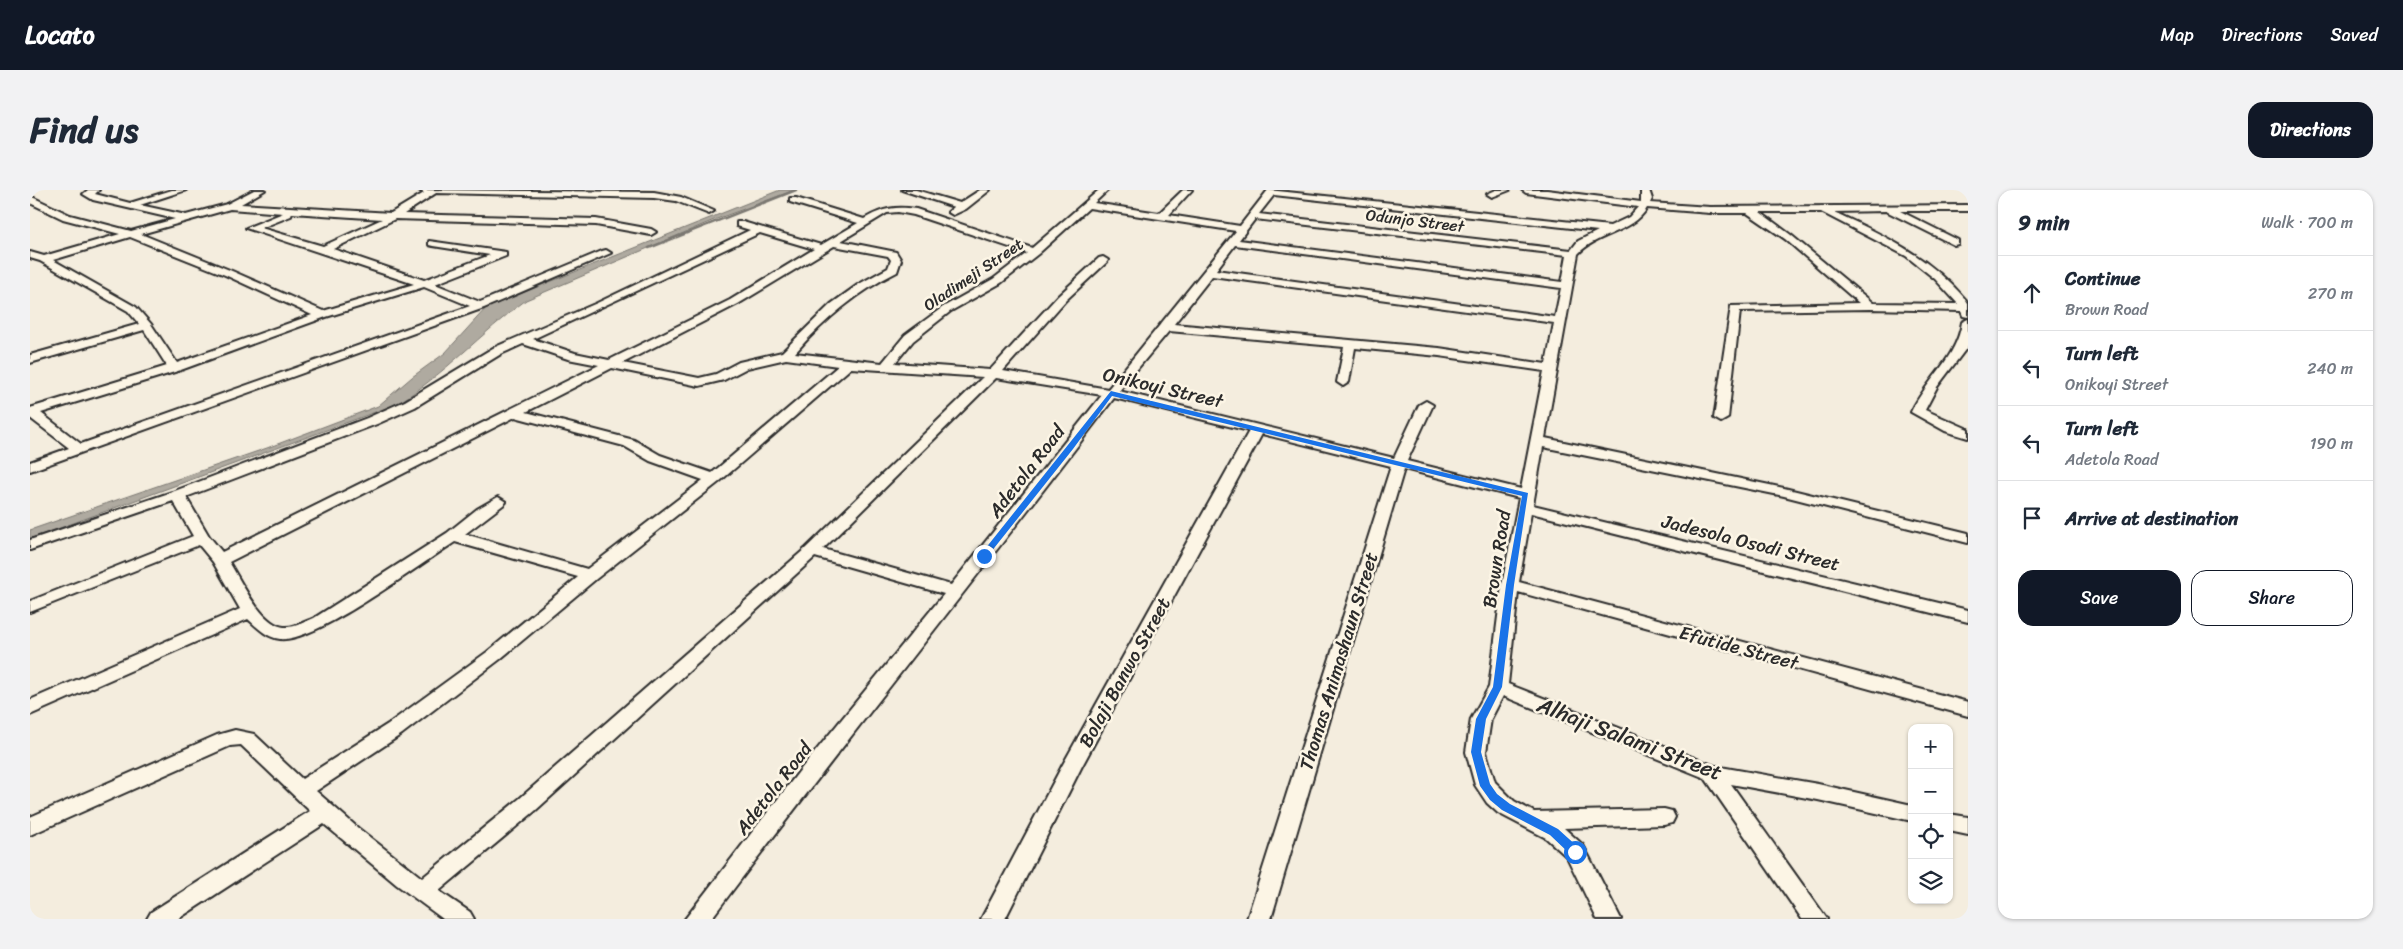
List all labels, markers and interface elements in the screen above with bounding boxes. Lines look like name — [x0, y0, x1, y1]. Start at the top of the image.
text: Locato — [25, 14, 95, 56]
text: Map — [2161, 19, 2194, 51]
text: Directions — [2222, 19, 2303, 51]
text: Saved — [2331, 19, 2378, 51]
text: Find us — [30, 99, 138, 161]
button: Directions — [2248, 102, 2373, 158]
street label: Odunjo Street — [1364, 200, 1466, 241]
text: 9 min — [2018, 204, 2070, 242]
text: Walk · 700 m — [2261, 208, 2353, 237]
street label: Oladimeji Street — [917, 230, 1030, 319]
text: Continue — [2065, 262, 2141, 295]
icon: ahead — [2018, 279, 2046, 307]
text: 270 m — [2308, 279, 2353, 308]
text: Brown Road — [2065, 295, 2148, 324]
text: Turn left — [2065, 337, 2138, 370]
icon: left — [2018, 354, 2046, 382]
text: 240 m — [2307, 354, 2353, 383]
street label: Onikoyi Street — [1099, 358, 1228, 418]
text: Onikoyi Street — [2065, 370, 2168, 399]
text: Turn left — [2065, 412, 2138, 445]
street label: Adetola Road — [979, 416, 1075, 526]
icon: left — [2018, 429, 2046, 457]
text: 190 m — [2310, 429, 2353, 458]
text: Adetola Road — [2065, 445, 2158, 474]
text: Arrive at destination — [2065, 502, 2238, 535]
street label: Jadesola Osodi Street — [1657, 504, 1843, 581]
icon: arrive — [2018, 504, 2046, 532]
street label: Brown Road — [1472, 506, 1521, 610]
route end — [973, 545, 996, 568]
street label: Thomas Animashaun Street — [1290, 548, 1387, 775]
button: Save — [2018, 570, 2181, 626]
button: Share — [2191, 570, 2353, 626]
street label: Bolaji Banwo Street — [1069, 591, 1180, 754]
street label: Efutide Street — [1676, 616, 1803, 680]
street label: Alhaji Salami Street — [1531, 685, 1728, 792]
map controls — [1908, 724, 1953, 904]
button: + — [1908, 724, 1953, 769]
street label: Adetola Road — [726, 733, 822, 843]
button: − — [1908, 769, 1953, 814]
button: locate — [1908, 814, 1953, 859]
route start — [1564, 841, 1587, 864]
button: layers — [1908, 859, 1953, 904]

